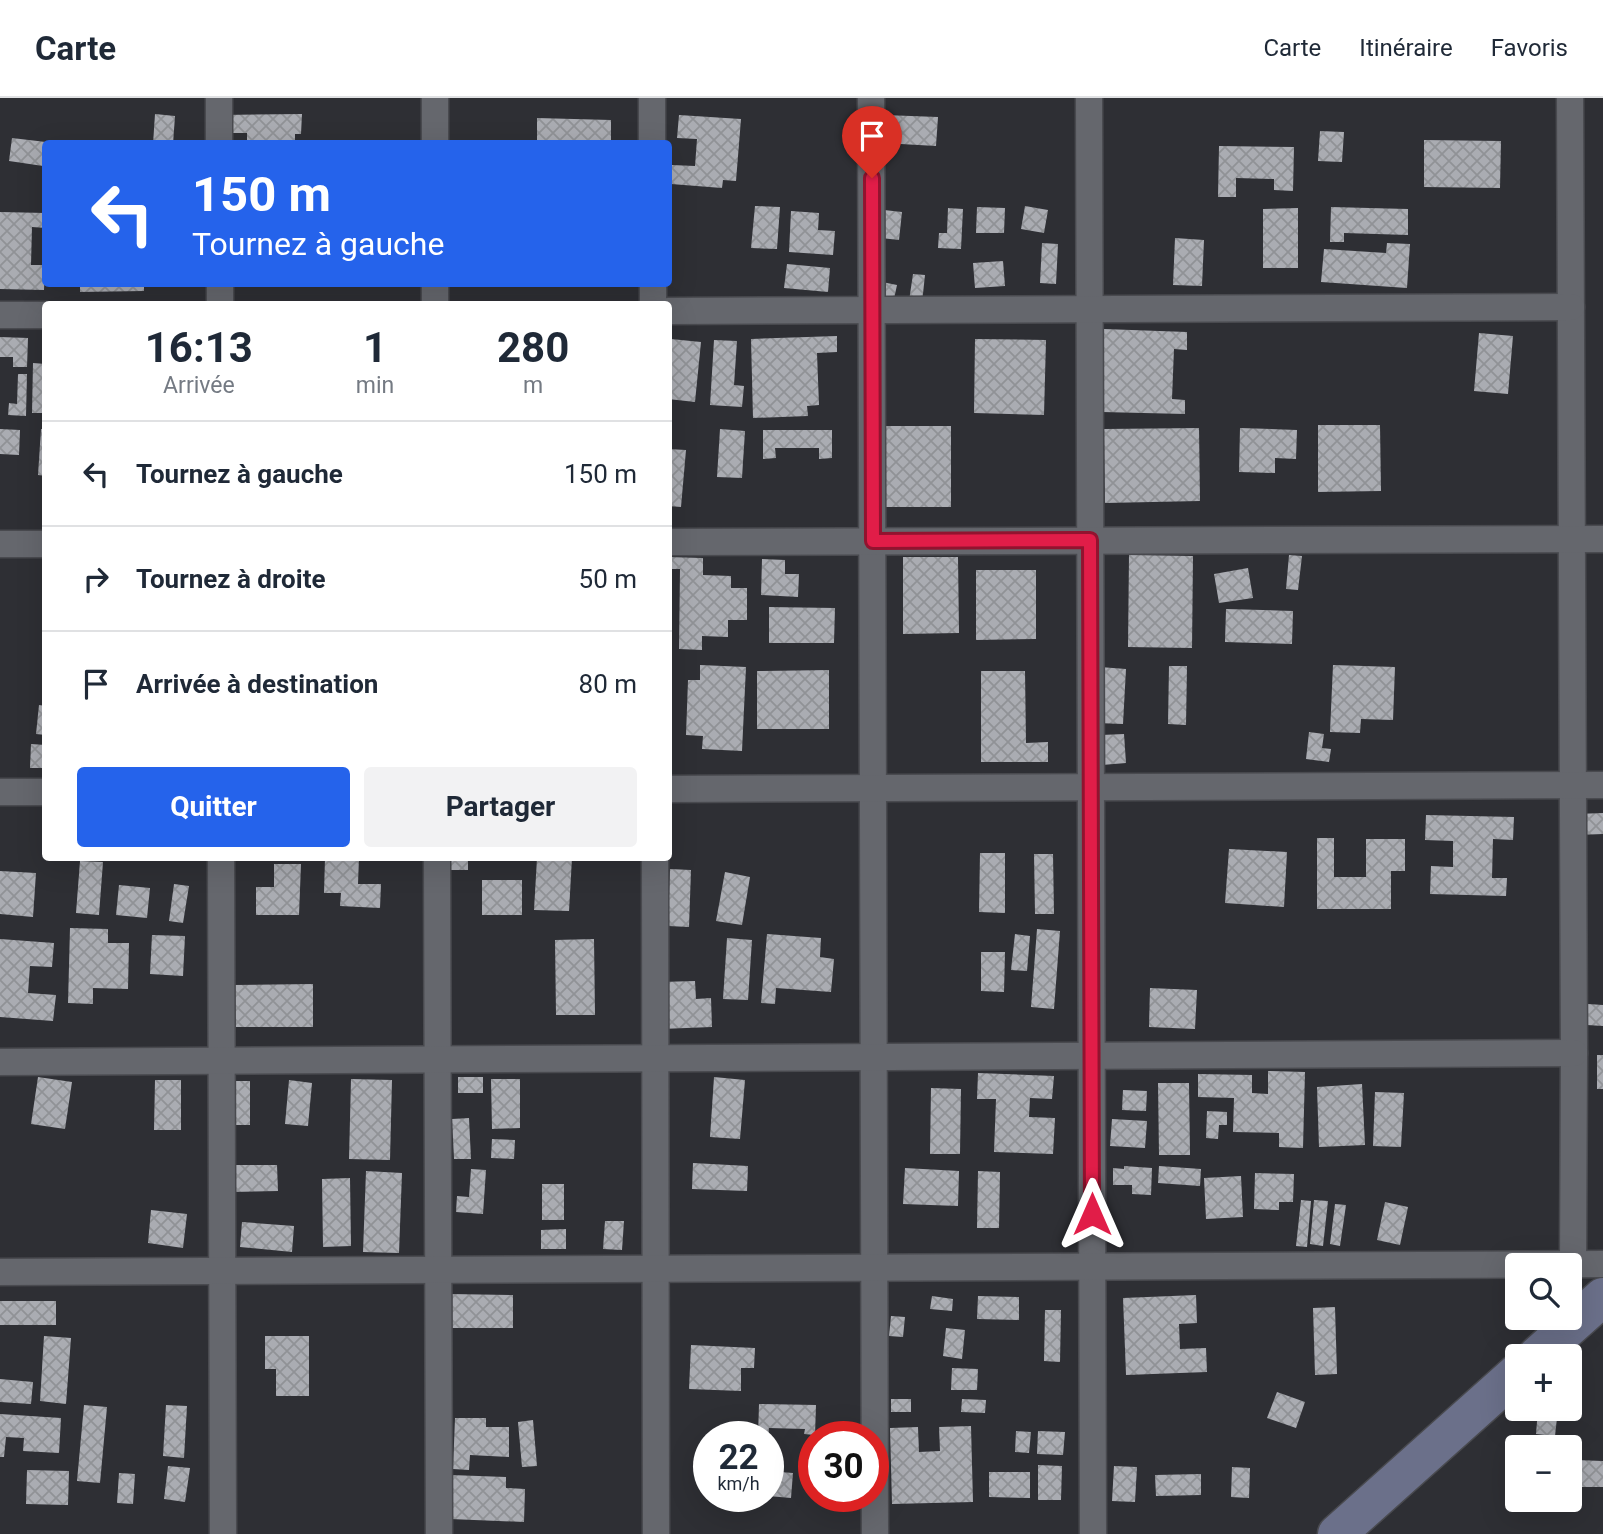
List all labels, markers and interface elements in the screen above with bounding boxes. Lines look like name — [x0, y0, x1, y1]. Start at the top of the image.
text: Carte — [35, 29, 116, 68]
text: Carte — [1263, 34, 1321, 62]
text: Itinéraire — [1359, 34, 1453, 62]
text: Favoris — [1491, 34, 1568, 62]
pin — [842, 106, 902, 178]
icon: arrive — [853, 117, 891, 155]
text: 150 m — [192, 166, 331, 223]
icon: left — [77, 168, 168, 259]
text: Tournez à gauche — [192, 225, 444, 263]
text: 16:13 — [145, 323, 253, 372]
text: 1 — [363, 323, 387, 372]
text: 280 — [497, 323, 569, 372]
text: Arrivée — [163, 372, 235, 399]
text: min — [356, 372, 394, 399]
text: m — [523, 372, 543, 399]
icon: left — [77, 455, 115, 493]
text: Tournez à gauche — [136, 459, 343, 489]
text: 150 m — [564, 459, 637, 489]
icon: right — [77, 560, 115, 598]
text: Tournez à droite — [136, 564, 326, 594]
text: 50 m — [579, 564, 637, 594]
icon: arrive — [77, 665, 115, 703]
text: Arrivée à destination — [136, 669, 378, 699]
text: 80 m — [579, 669, 637, 699]
button: Quitter — [77, 767, 350, 847]
button: Partager — [364, 767, 637, 847]
position arrow — [1055, 1177, 1129, 1251]
map controls — [1505, 1253, 1582, 1512]
button: search — [1505, 1253, 1582, 1330]
button: + — [1505, 1344, 1582, 1421]
speed limit sign: 30 — [798, 1421, 889, 1512]
button: − — [1505, 1435, 1582, 1512]
text: 22 — [718, 1437, 759, 1478]
text: km/h — [717, 1473, 760, 1494]

